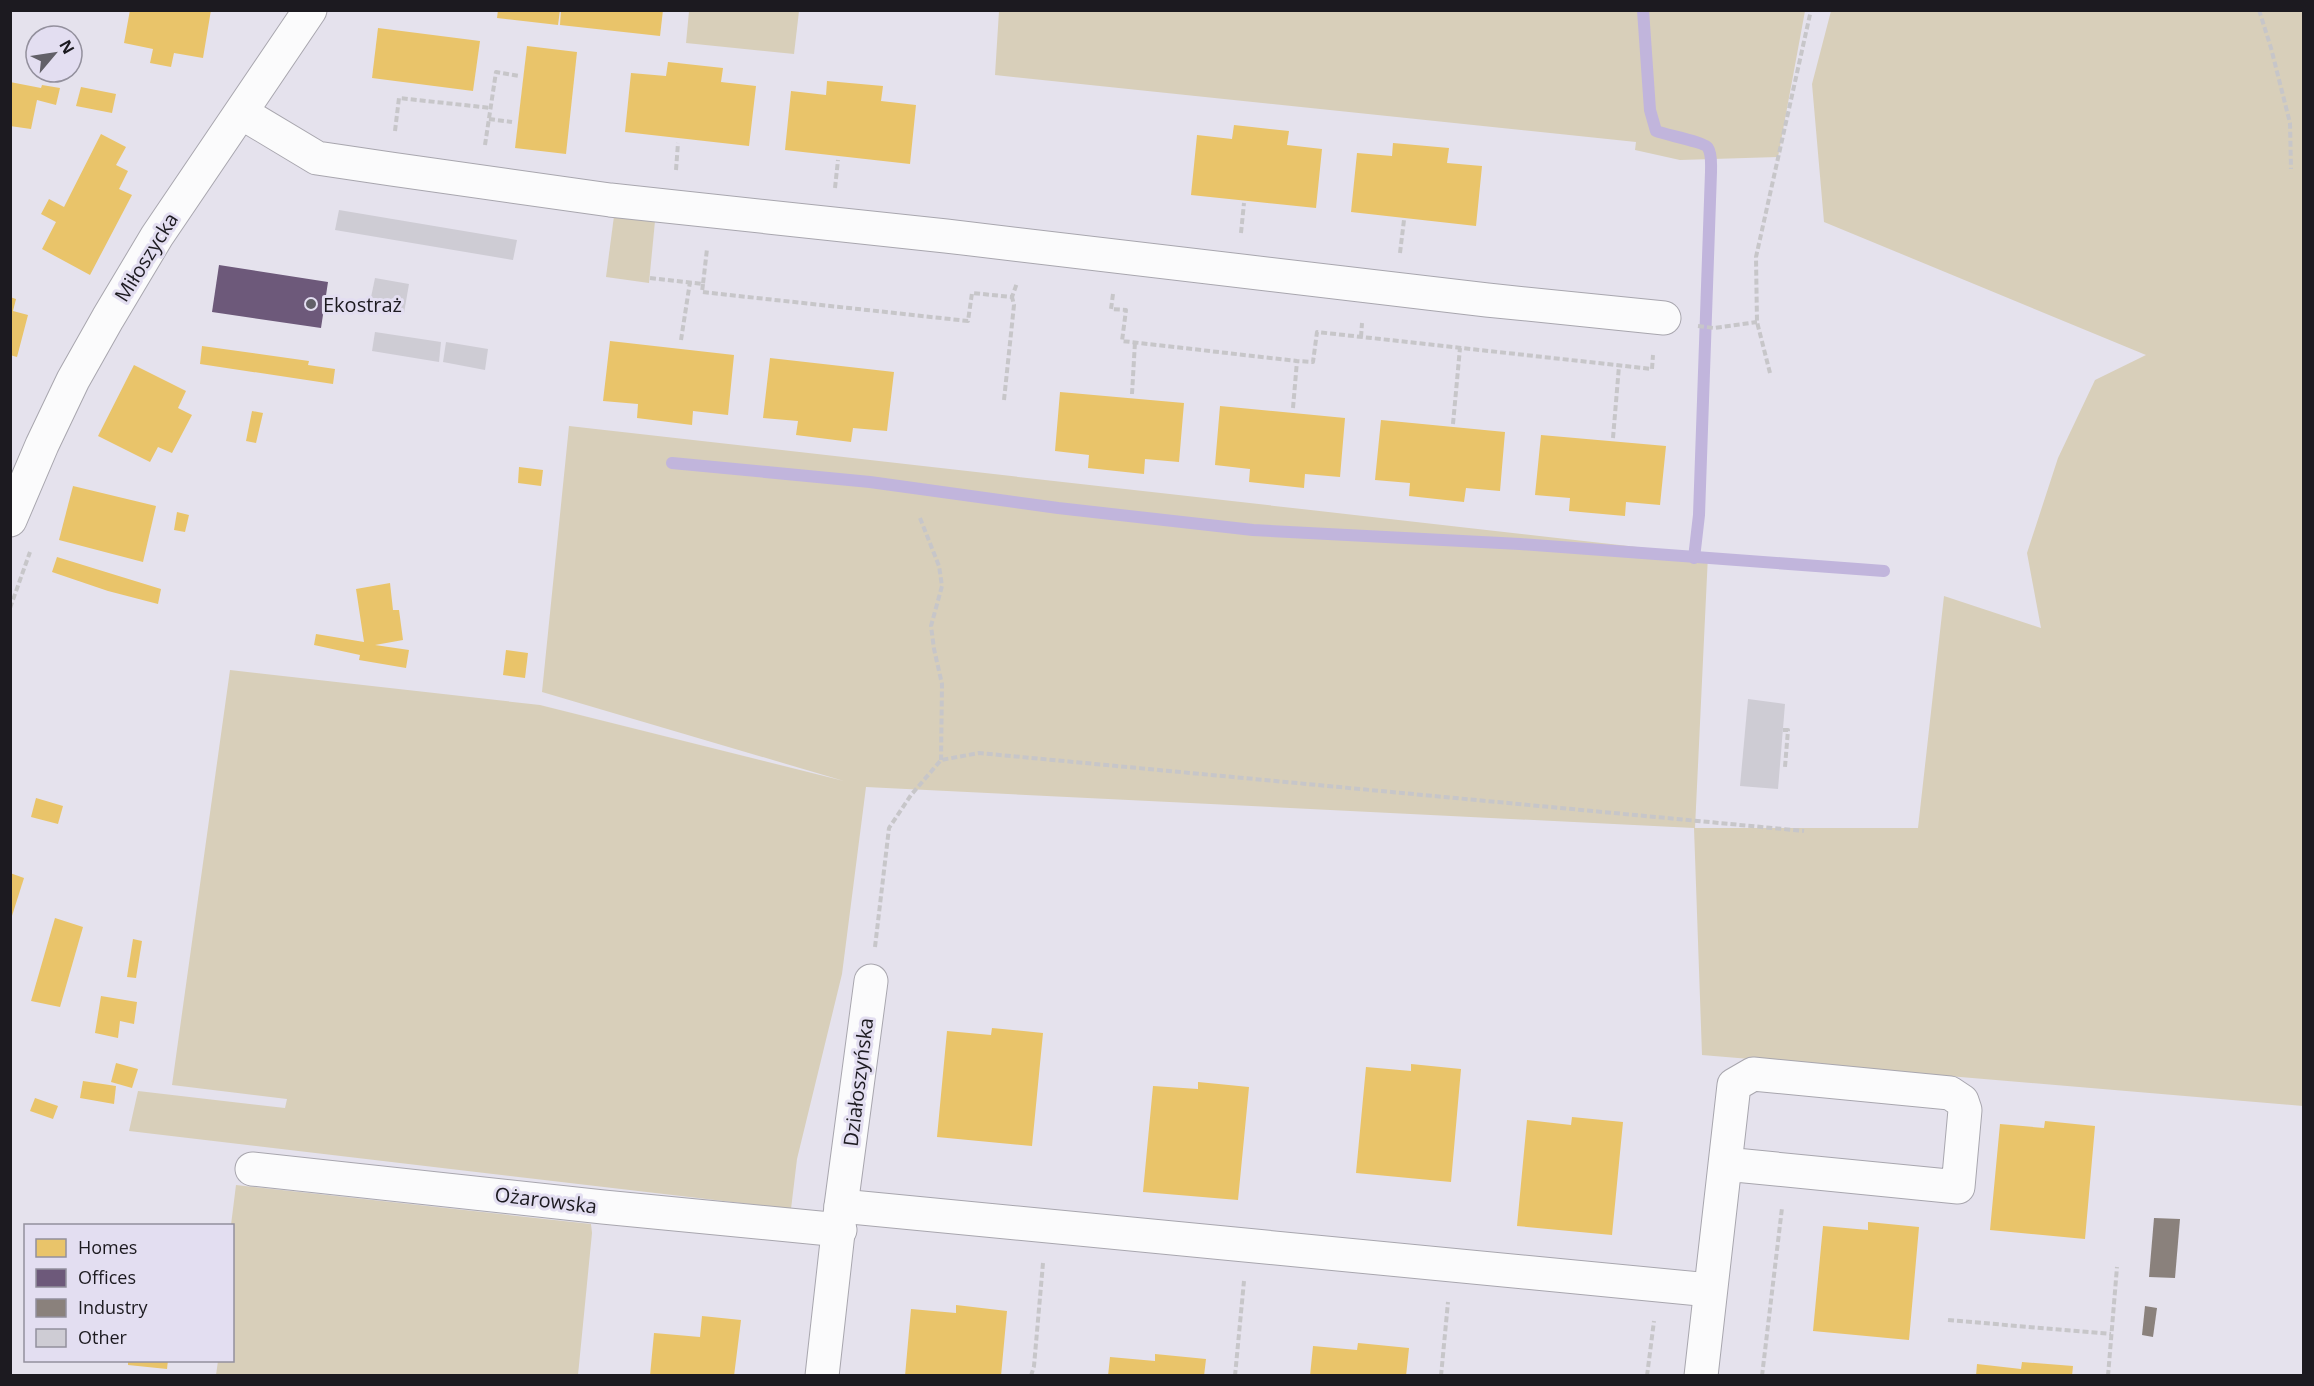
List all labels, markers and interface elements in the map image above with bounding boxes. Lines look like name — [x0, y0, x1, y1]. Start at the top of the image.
north arrow — [24, 24, 84, 84]
text: N — [54, 36, 80, 58]
street label: Miłoszycka — [108, 207, 184, 307]
place label: Ekostraż — [323, 291, 402, 318]
marker: Ekostraż — [304, 297, 318, 311]
street label: Działoszyńska — [837, 1016, 879, 1148]
street label: Ożarowska — [493, 1180, 599, 1220]
legend — [24, 1224, 234, 1362]
text: Homes — [78, 1235, 137, 1259]
text: Offices — [78, 1265, 136, 1289]
text: Industry — [78, 1295, 148, 1319]
text: Other — [78, 1325, 128, 1349]

